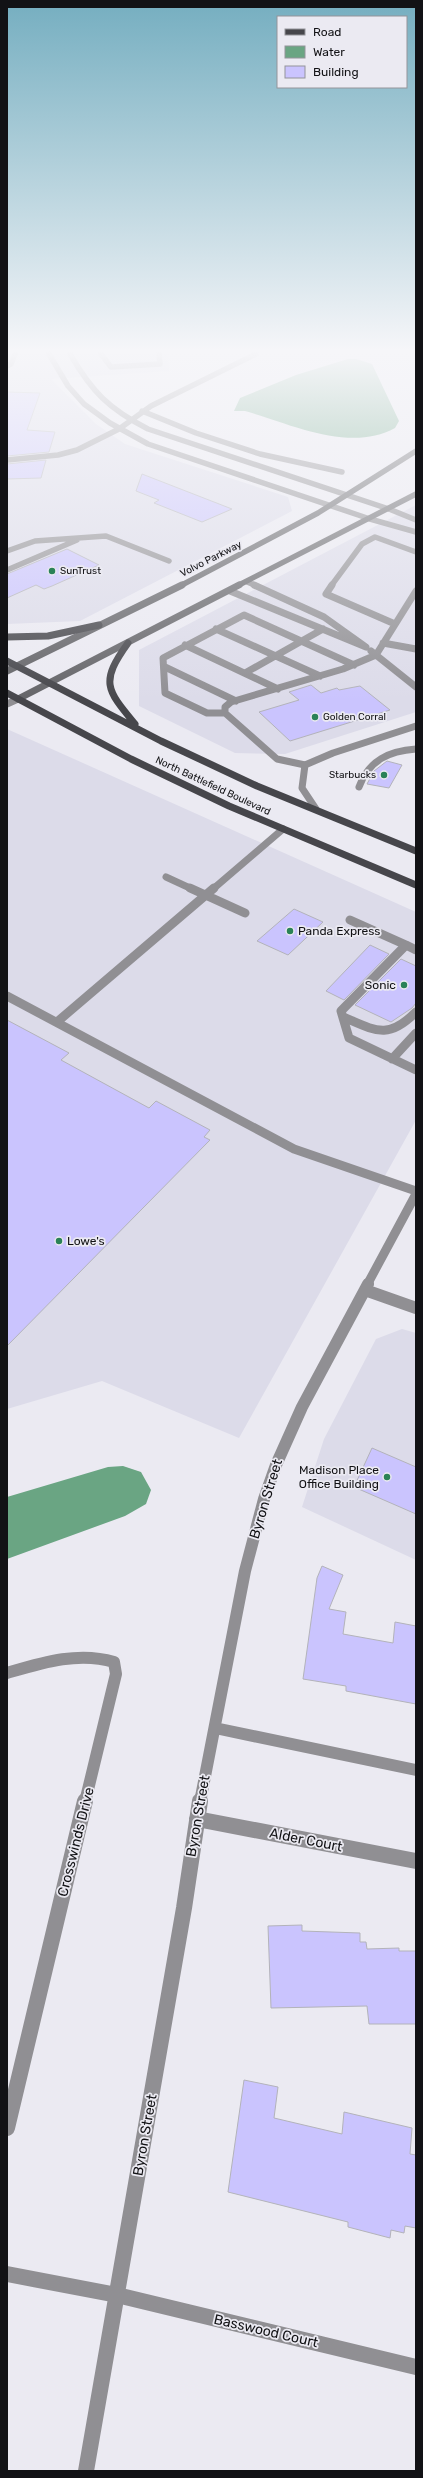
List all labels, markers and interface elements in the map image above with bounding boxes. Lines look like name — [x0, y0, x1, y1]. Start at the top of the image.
legend — [277, 16, 407, 88]
text: Road — [313, 25, 341, 39]
text: Water — [313, 45, 345, 59]
text: Building — [313, 65, 359, 79]
street label: Volvo Parkway — [178, 538, 244, 580]
place label: SunTrust — [60, 565, 101, 577]
marker: SunTrust — [47, 566, 57, 576]
place label: Golden Corral — [323, 711, 386, 723]
marker: Golden Corral — [310, 712, 320, 722]
street label: North Battlefield Boulevard — [154, 754, 272, 818]
place label: Starbucks — [329, 769, 376, 781]
marker: Starbucks — [379, 770, 389, 780]
place label: Panda Express — [298, 924, 380, 938]
marker: Panda Express — [285, 926, 295, 936]
place label: Sonic — [365, 978, 396, 992]
marker: Sonic — [399, 980, 409, 990]
place label: Lowe's — [67, 1234, 105, 1248]
marker: Lowe's — [54, 1236, 64, 1246]
street label: Byron Street — [246, 1456, 286, 1541]
place label: Madison Place Office Building — [299, 1463, 379, 1491]
marker: Madison Place Office Building — [382, 1472, 392, 1482]
street label: Byron Street — [182, 1773, 214, 1858]
street label: Crosswinds Drive — [54, 1785, 98, 1899]
street label: Alder Court — [268, 1825, 344, 1856]
street label: Byron Street — [129, 2092, 161, 2177]
street label: Basswood Court — [212, 2311, 320, 2351]

